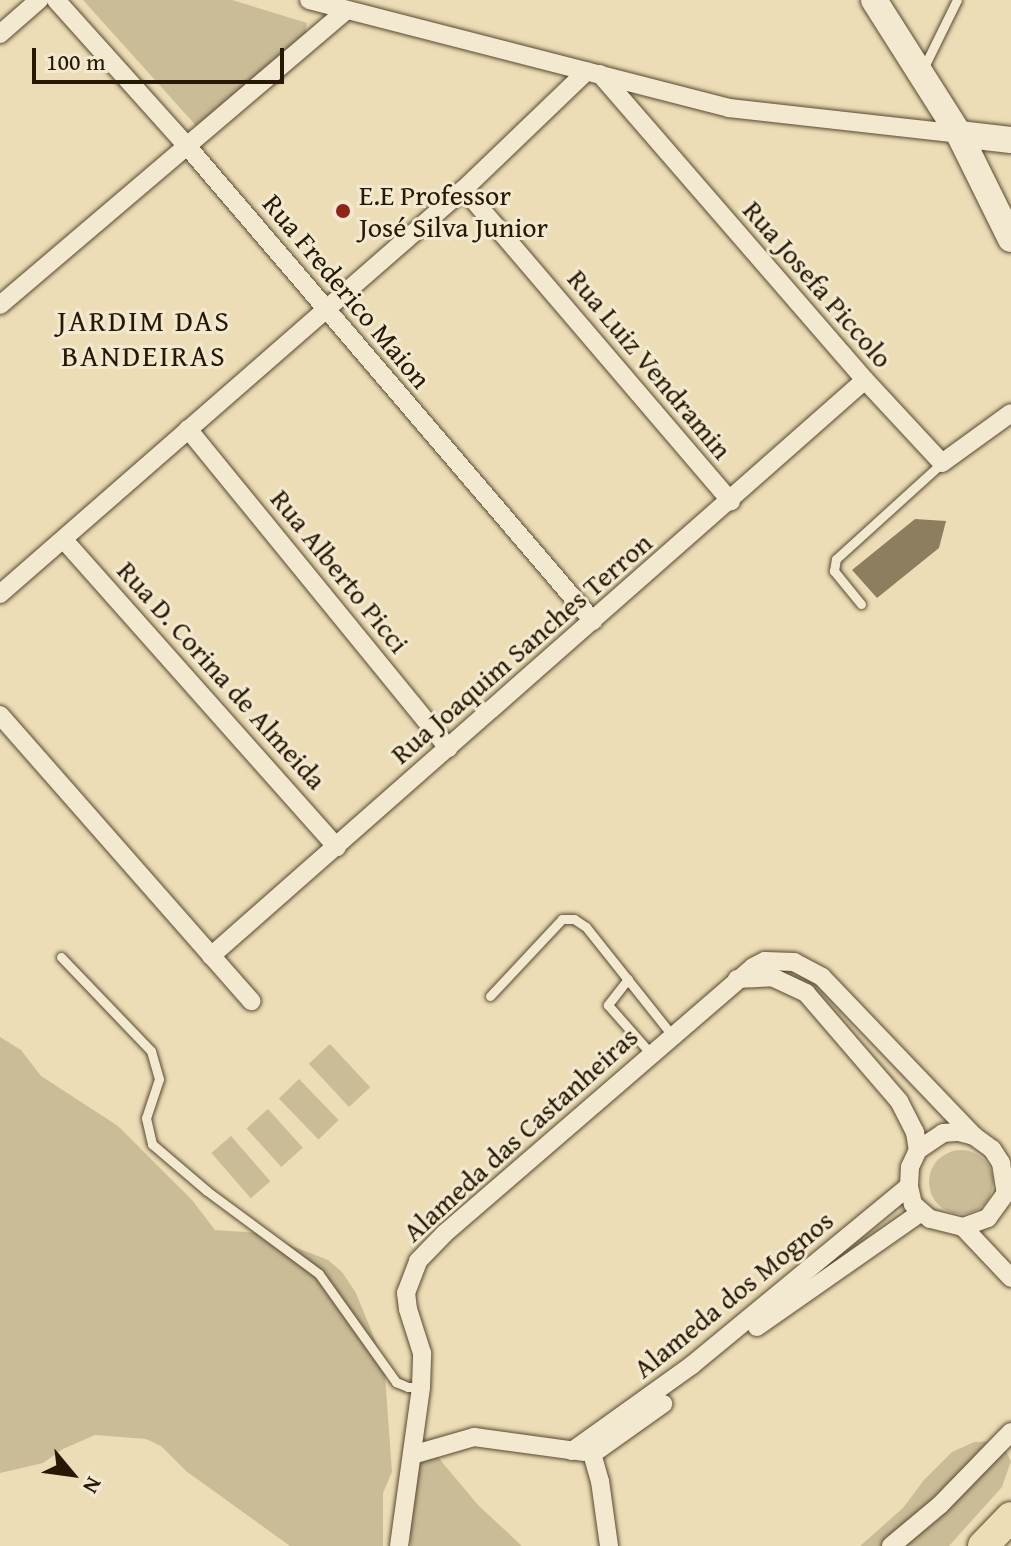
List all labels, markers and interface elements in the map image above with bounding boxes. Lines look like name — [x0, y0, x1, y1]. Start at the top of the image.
scale bar — [36, 32, 288, 82]
text: 100 m — [46, 44, 106, 79]
place label: E.E Professor José Silva Junior — [359, 178, 548, 244]
street label: Rua Frederico Maion — [256, 187, 438, 395]
street label: Rua Josefa Piccolo — [736, 194, 900, 374]
marker: E.E Professor José Silva Junior — [334, 202, 352, 220]
street label: Rua Luiz Vendramin — [561, 262, 739, 466]
district label: JARDIM DAS BANDEIRAS — [57, 302, 231, 372]
street label: Rua Alberto Picci — [264, 482, 416, 660]
street label: Rua Joaquim Sanches Terron — [384, 525, 658, 771]
street label: Rua D. Corina de Almeida — [111, 554, 333, 796]
street label: Alameda das Castanheiras — [396, 1020, 644, 1248]
street label: Alameda dos Mognos — [626, 1203, 840, 1385]
north arrow — [32, 1434, 112, 1514]
text: N — [75, 1471, 111, 1500]

